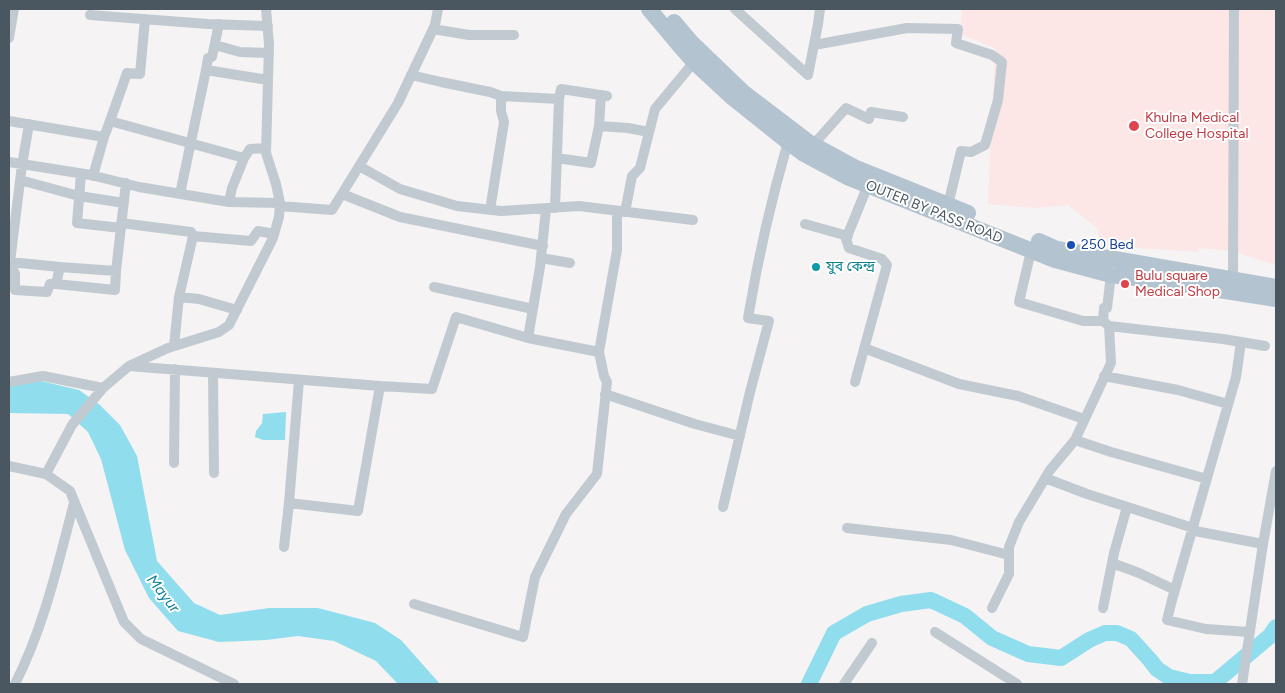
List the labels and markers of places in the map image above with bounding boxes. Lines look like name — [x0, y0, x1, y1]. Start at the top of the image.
place label: Khulna Medical College Hospital — [1145, 110, 1248, 142]
marker: Khulna Medical College Hospital — [1127, 119, 1141, 133]
place label: 250 Bed — [1081, 237, 1134, 253]
marker: 250 Bed — [1065, 239, 1077, 251]
place label: যুব কেন্দ্র — [826, 259, 875, 275]
marker: যুব কেন্দ্র — [810, 261, 822, 273]
place label: Bulu square Medical Shop — [1135, 268, 1220, 300]
marker: Bulu square Medical Shop — [1119, 278, 1131, 290]

